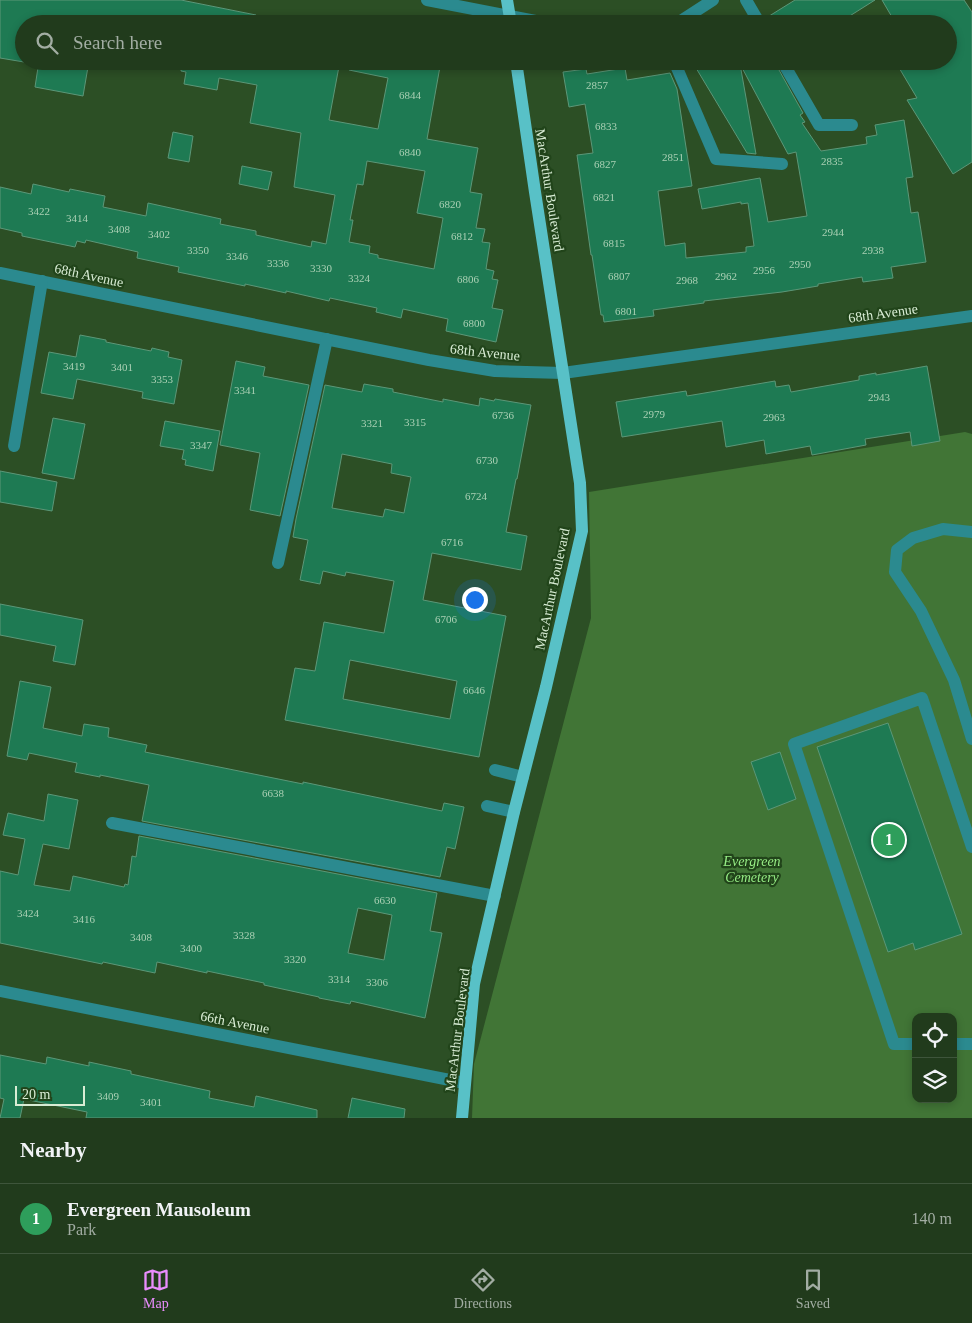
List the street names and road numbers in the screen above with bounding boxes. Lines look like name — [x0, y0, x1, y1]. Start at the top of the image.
street label: MacArthur Boulevard — [532, 128, 567, 253]
street label: 68th Avenue — [53, 261, 125, 290]
street label: 68th Avenue — [847, 301, 919, 326]
street label: 68th Avenue — [449, 341, 521, 364]
street label: MacArthur Boulevard — [532, 527, 573, 651]
street label: MacArthur Boulevard — [442, 968, 472, 1093]
street label: 66th Avenue — [199, 1008, 271, 1037]

